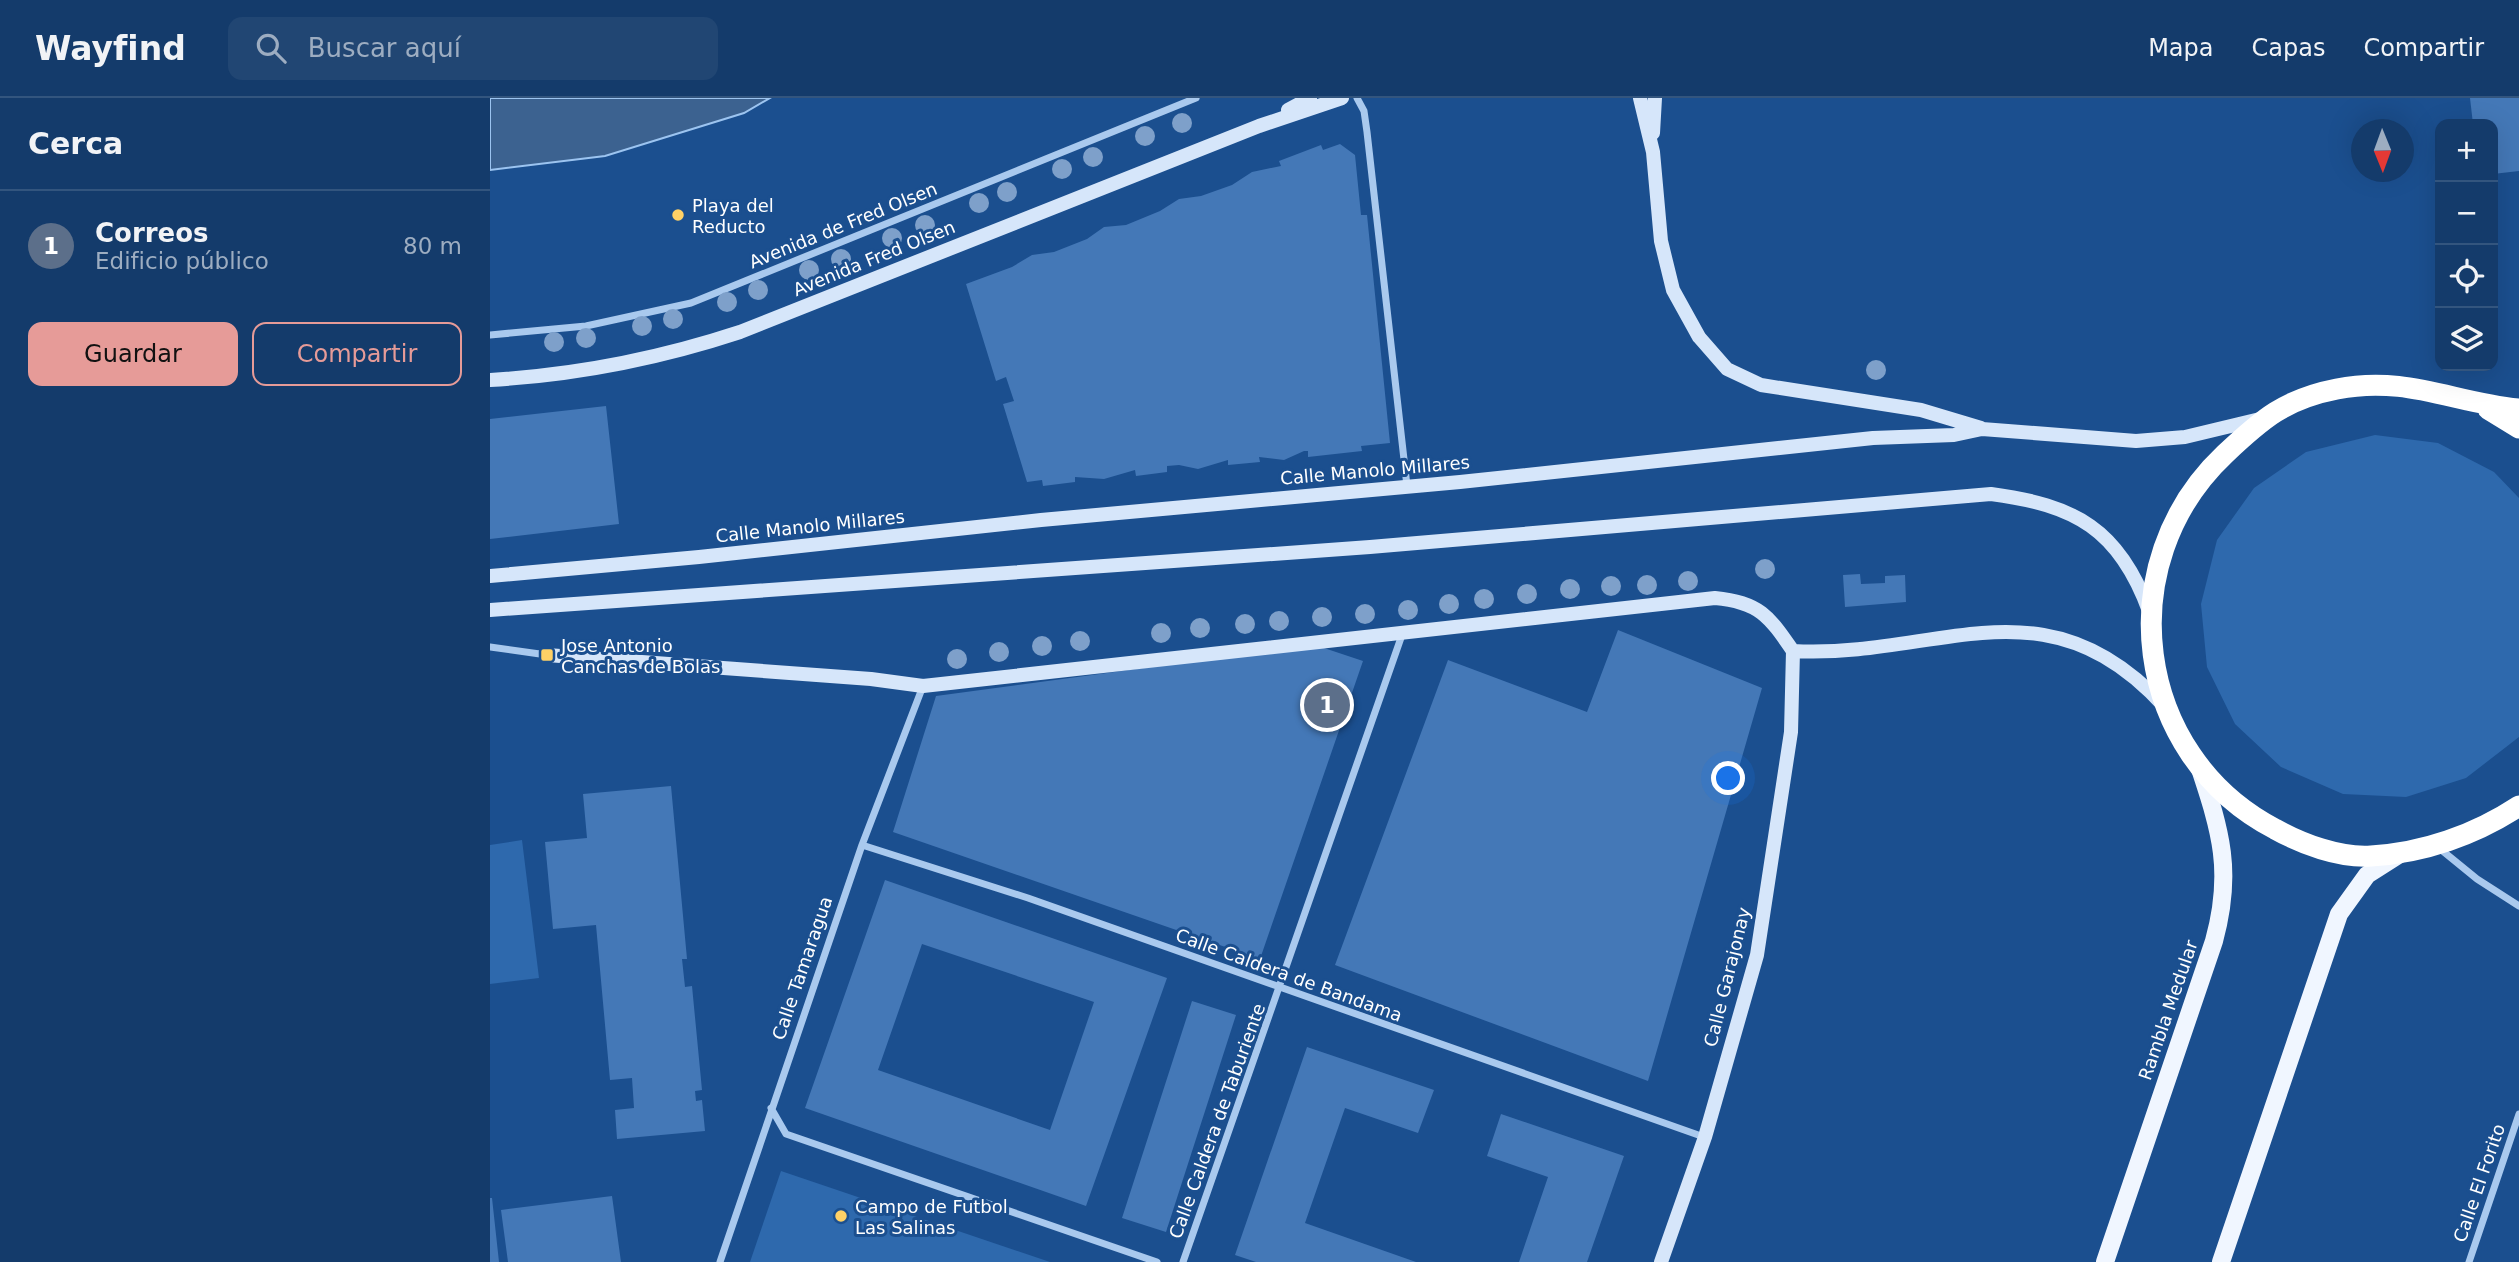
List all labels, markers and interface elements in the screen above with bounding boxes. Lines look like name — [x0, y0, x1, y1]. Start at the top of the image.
search box — [228, 17, 718, 80]
text: Wayfind — [35, 29, 186, 68]
icon: search — [252, 29, 290, 67]
text: Buscar aquí — [308, 33, 461, 63]
text: Mapa — [2148, 34, 2214, 62]
text: Capas — [2252, 34, 2325, 62]
text: Compartir — [2363, 34, 2484, 62]
north arrow — [2351, 119, 2414, 182]
map controls — [2435, 119, 2498, 371]
button: + — [2435, 119, 2498, 182]
text: Cerca — [28, 126, 123, 161]
street label: Avenida de Fred Olsen — [746, 178, 940, 272]
button: − — [2435, 182, 2498, 245]
place label: Playa del Reducto — [692, 195, 774, 237]
marker: Playa del Reducto — [670, 207, 686, 223]
street label: Avenida Fred Olsen — [790, 216, 958, 300]
text: Correos — [95, 218, 209, 248]
text: 1 — [43, 233, 59, 259]
text: 80 m — [403, 233, 462, 259]
button: locate — [2435, 245, 2498, 308]
text: Edificio público — [95, 248, 269, 274]
button: layers — [2435, 308, 2498, 371]
button: Guardar — [28, 322, 238, 386]
button: Compartir — [252, 322, 462, 386]
street label: Calle Manolo Millares — [1279, 451, 1471, 489]
street label: Calle Manolo Millares — [714, 506, 906, 546]
place label: Jose Antonio Canchas de Bolas — [560, 635, 720, 677]
marker: Jose Antonio Canchas de Bolas — [539, 647, 555, 663]
pin: 1 — [1304, 679, 1350, 731]
your location — [1711, 761, 1745, 795]
street label: Calle Tamaragua — [768, 894, 836, 1042]
street label: Calle Garajonay — [1700, 905, 1755, 1049]
street label: Calle Caldera de Bandama — [1173, 924, 1405, 1026]
street label: Rambla Medular — [2134, 937, 2202, 1083]
street label: Calle Caldera de Taburiente — [1165, 1001, 1269, 1241]
street label: Calle El Forito — [2449, 1121, 2509, 1245]
place label: Campo de Futbol Las Salinas — [855, 1196, 1008, 1238]
marker: Campo de Futbol Las Salinas — [833, 1208, 849, 1224]

